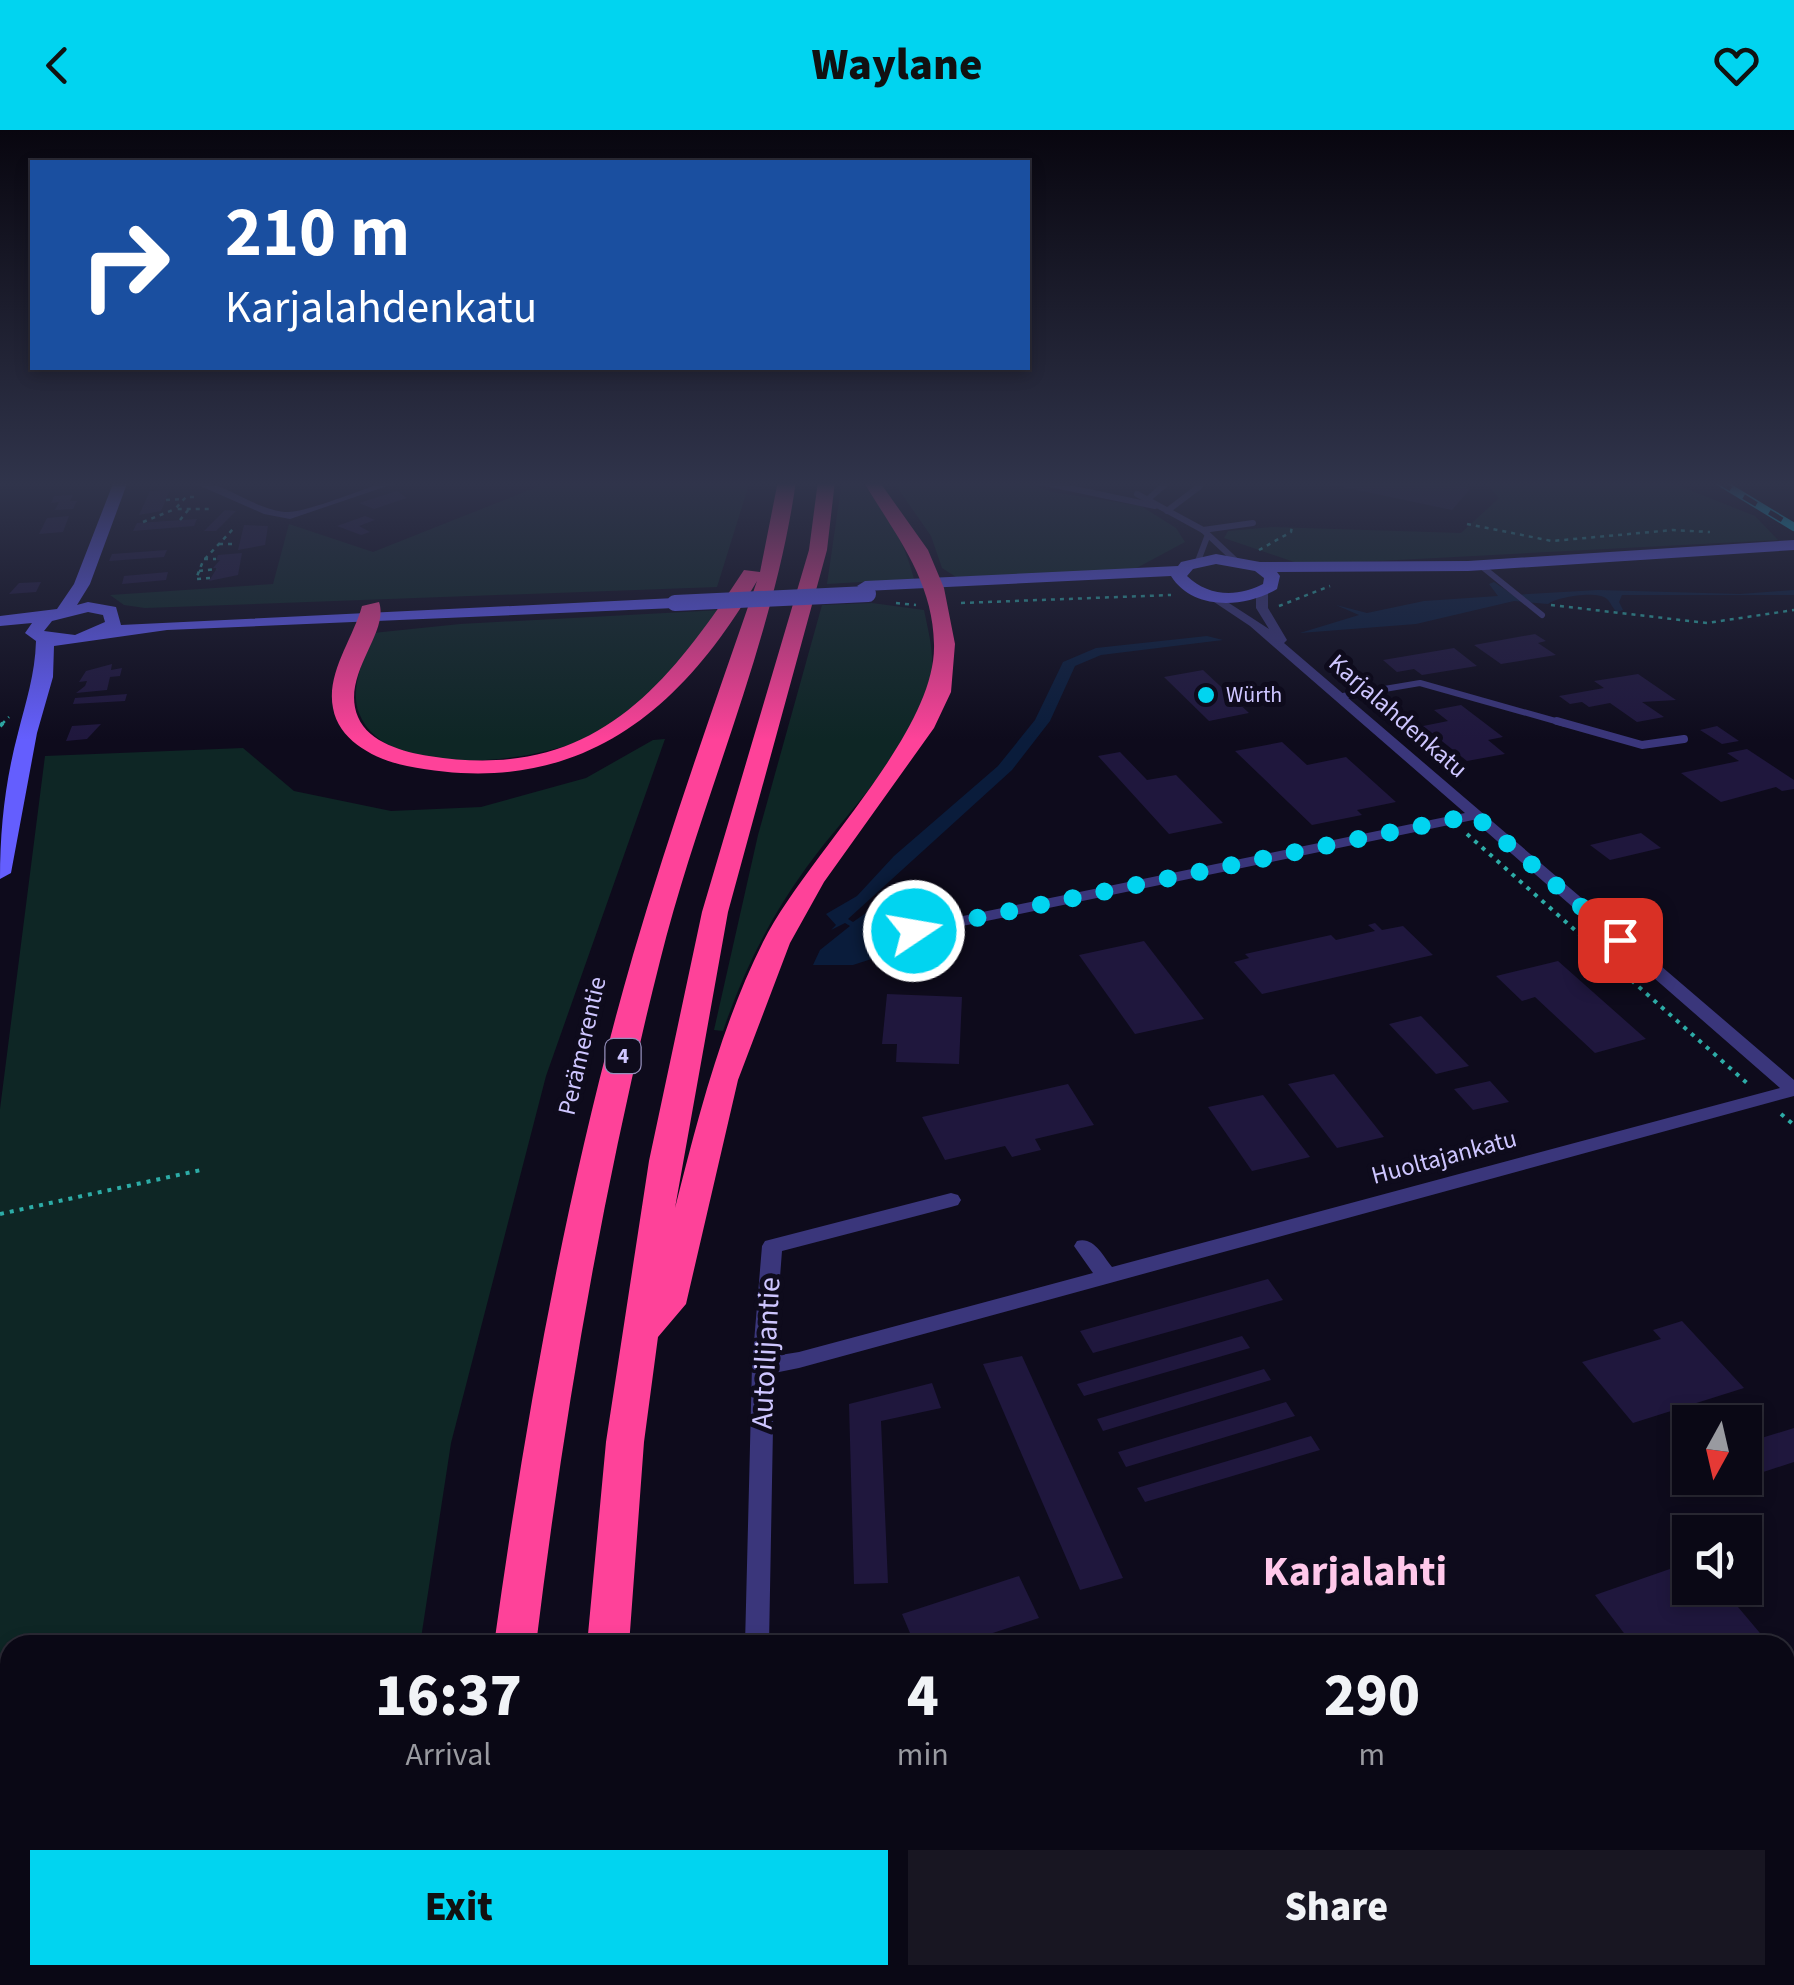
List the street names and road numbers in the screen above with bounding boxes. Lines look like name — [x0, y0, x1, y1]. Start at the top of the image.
street label: Karjalahdenkatu — [1321, 646, 1475, 786]
street label: Perämerentie — [549, 973, 615, 1119]
road number: 4 — [606, 1039, 640, 1073]
street label: Huoltajankatu — [1367, 1120, 1521, 1194]
street label: Autoilijantie — [741, 1276, 791, 1430]

